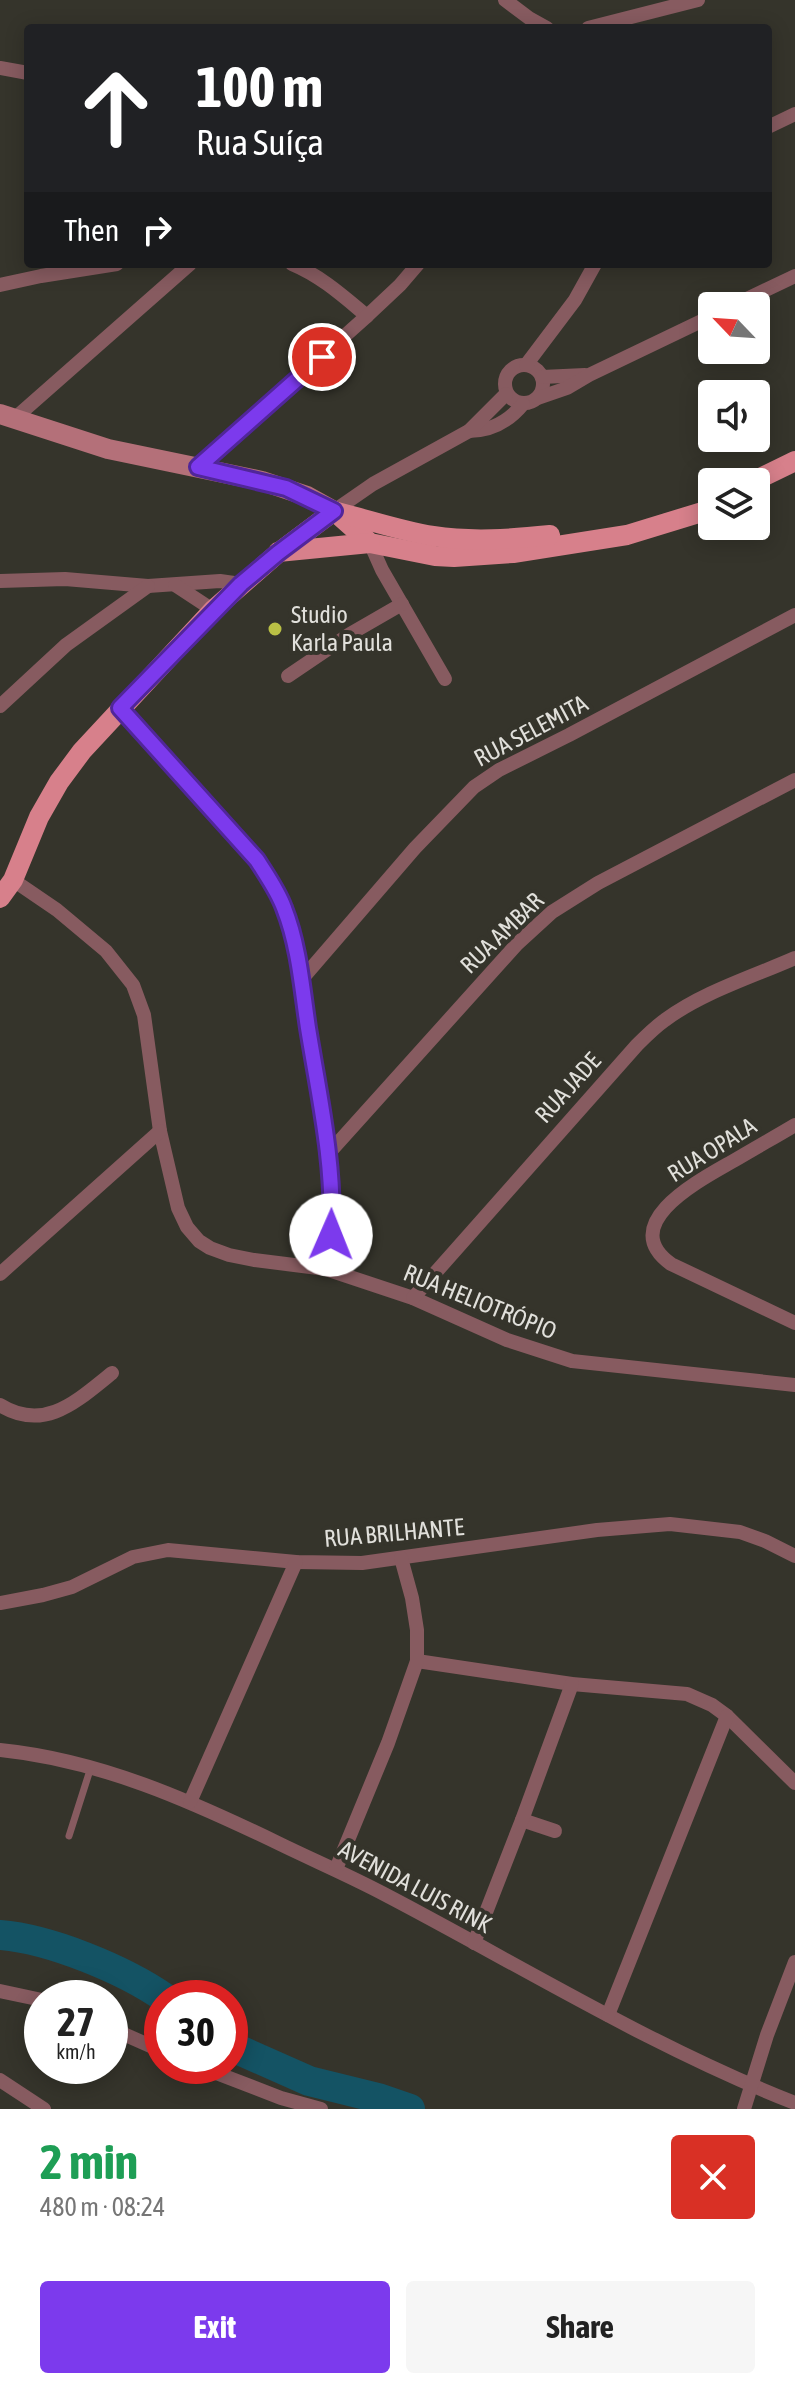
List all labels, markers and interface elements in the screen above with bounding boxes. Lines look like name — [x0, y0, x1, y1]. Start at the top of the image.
text: 100 m — [196, 55, 323, 119]
icon: ahead — [64, 56, 168, 160]
text: Rua Suíça — [196, 121, 324, 163]
icon: right — [135, 208, 179, 252]
text: Then — [64, 213, 119, 247]
north arrow — [698, 292, 770, 364]
map controls — [698, 292, 770, 540]
pin — [288, 323, 356, 391]
icon: arrive — [300, 335, 344, 379]
button: sound — [698, 380, 770, 452]
button: layers — [698, 468, 770, 540]
place label: Studio Karla Paula — [291, 601, 393, 656]
marker: Studio Karla Paula — [266, 620, 284, 638]
street label: RUA SELEMITA — [469, 689, 592, 772]
street label: RUA AMBAR — [455, 887, 549, 979]
street label: RUA JADE — [529, 1047, 606, 1128]
street label: RUA OPALA — [663, 1112, 761, 1187]
position arrow — [289, 1193, 373, 1277]
street label: RUA HELIOTRÓPIO — [400, 1259, 561, 1344]
street label: RUA BRILHANTE — [323, 1513, 465, 1552]
street label: AVENIDA LUIS RINK — [334, 1835, 496, 1938]
speed limit sign: 30 — [144, 1980, 248, 2084]
text: 27 — [57, 1999, 95, 2044]
text: km/h — [56, 2040, 96, 2063]
text: 2 min — [40, 2134, 138, 2189]
button: close — [671, 2135, 755, 2219]
text: 480 m · 08:24 — [40, 2192, 165, 2222]
button: Exit — [40, 2281, 390, 2373]
button: Share — [406, 2281, 755, 2373]

